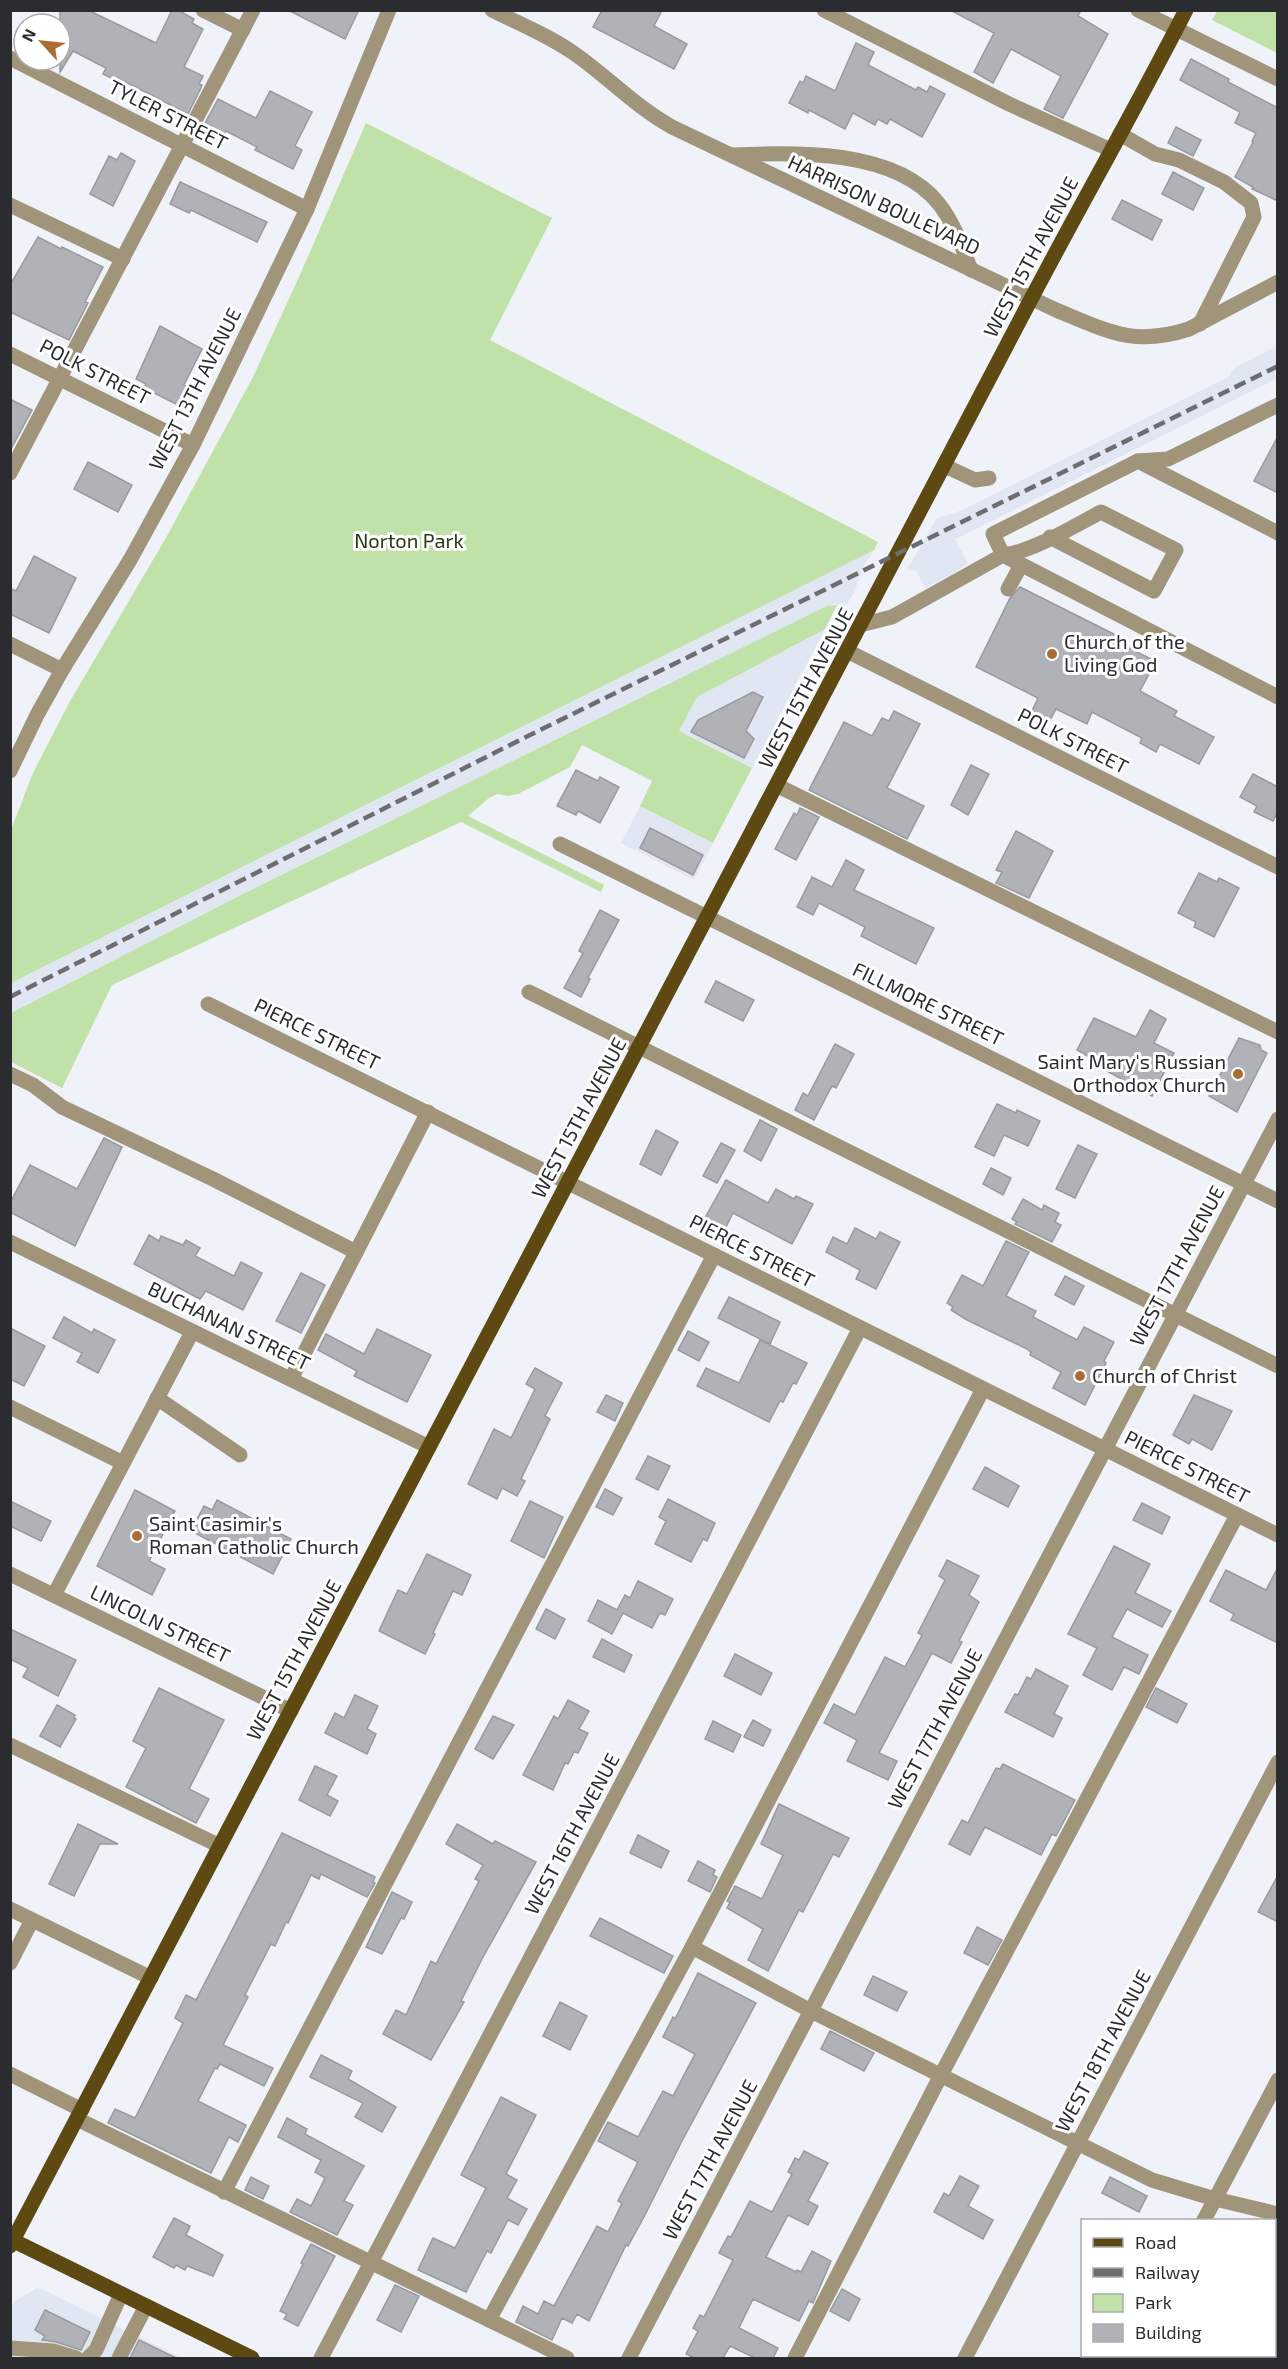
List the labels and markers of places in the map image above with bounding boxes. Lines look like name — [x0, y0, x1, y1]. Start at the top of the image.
place label: Church of the Living God — [1064, 629, 1185, 676]
marker: Church of the Living God — [1045, 647, 1059, 661]
place label: Saint Mary's Russian Orthodox Church — [1038, 1049, 1226, 1096]
marker: Saint Mary's Russian Orthodox Church — [1231, 1067, 1245, 1081]
place label: Church of Christ — [1092, 1363, 1237, 1387]
marker: Church of Christ — [1073, 1369, 1087, 1383]
place label: Saint Casimir's Roman Catholic Church — [149, 1511, 359, 1558]
marker: Saint Casimir's Roman Catholic Church — [130, 1529, 144, 1543]

